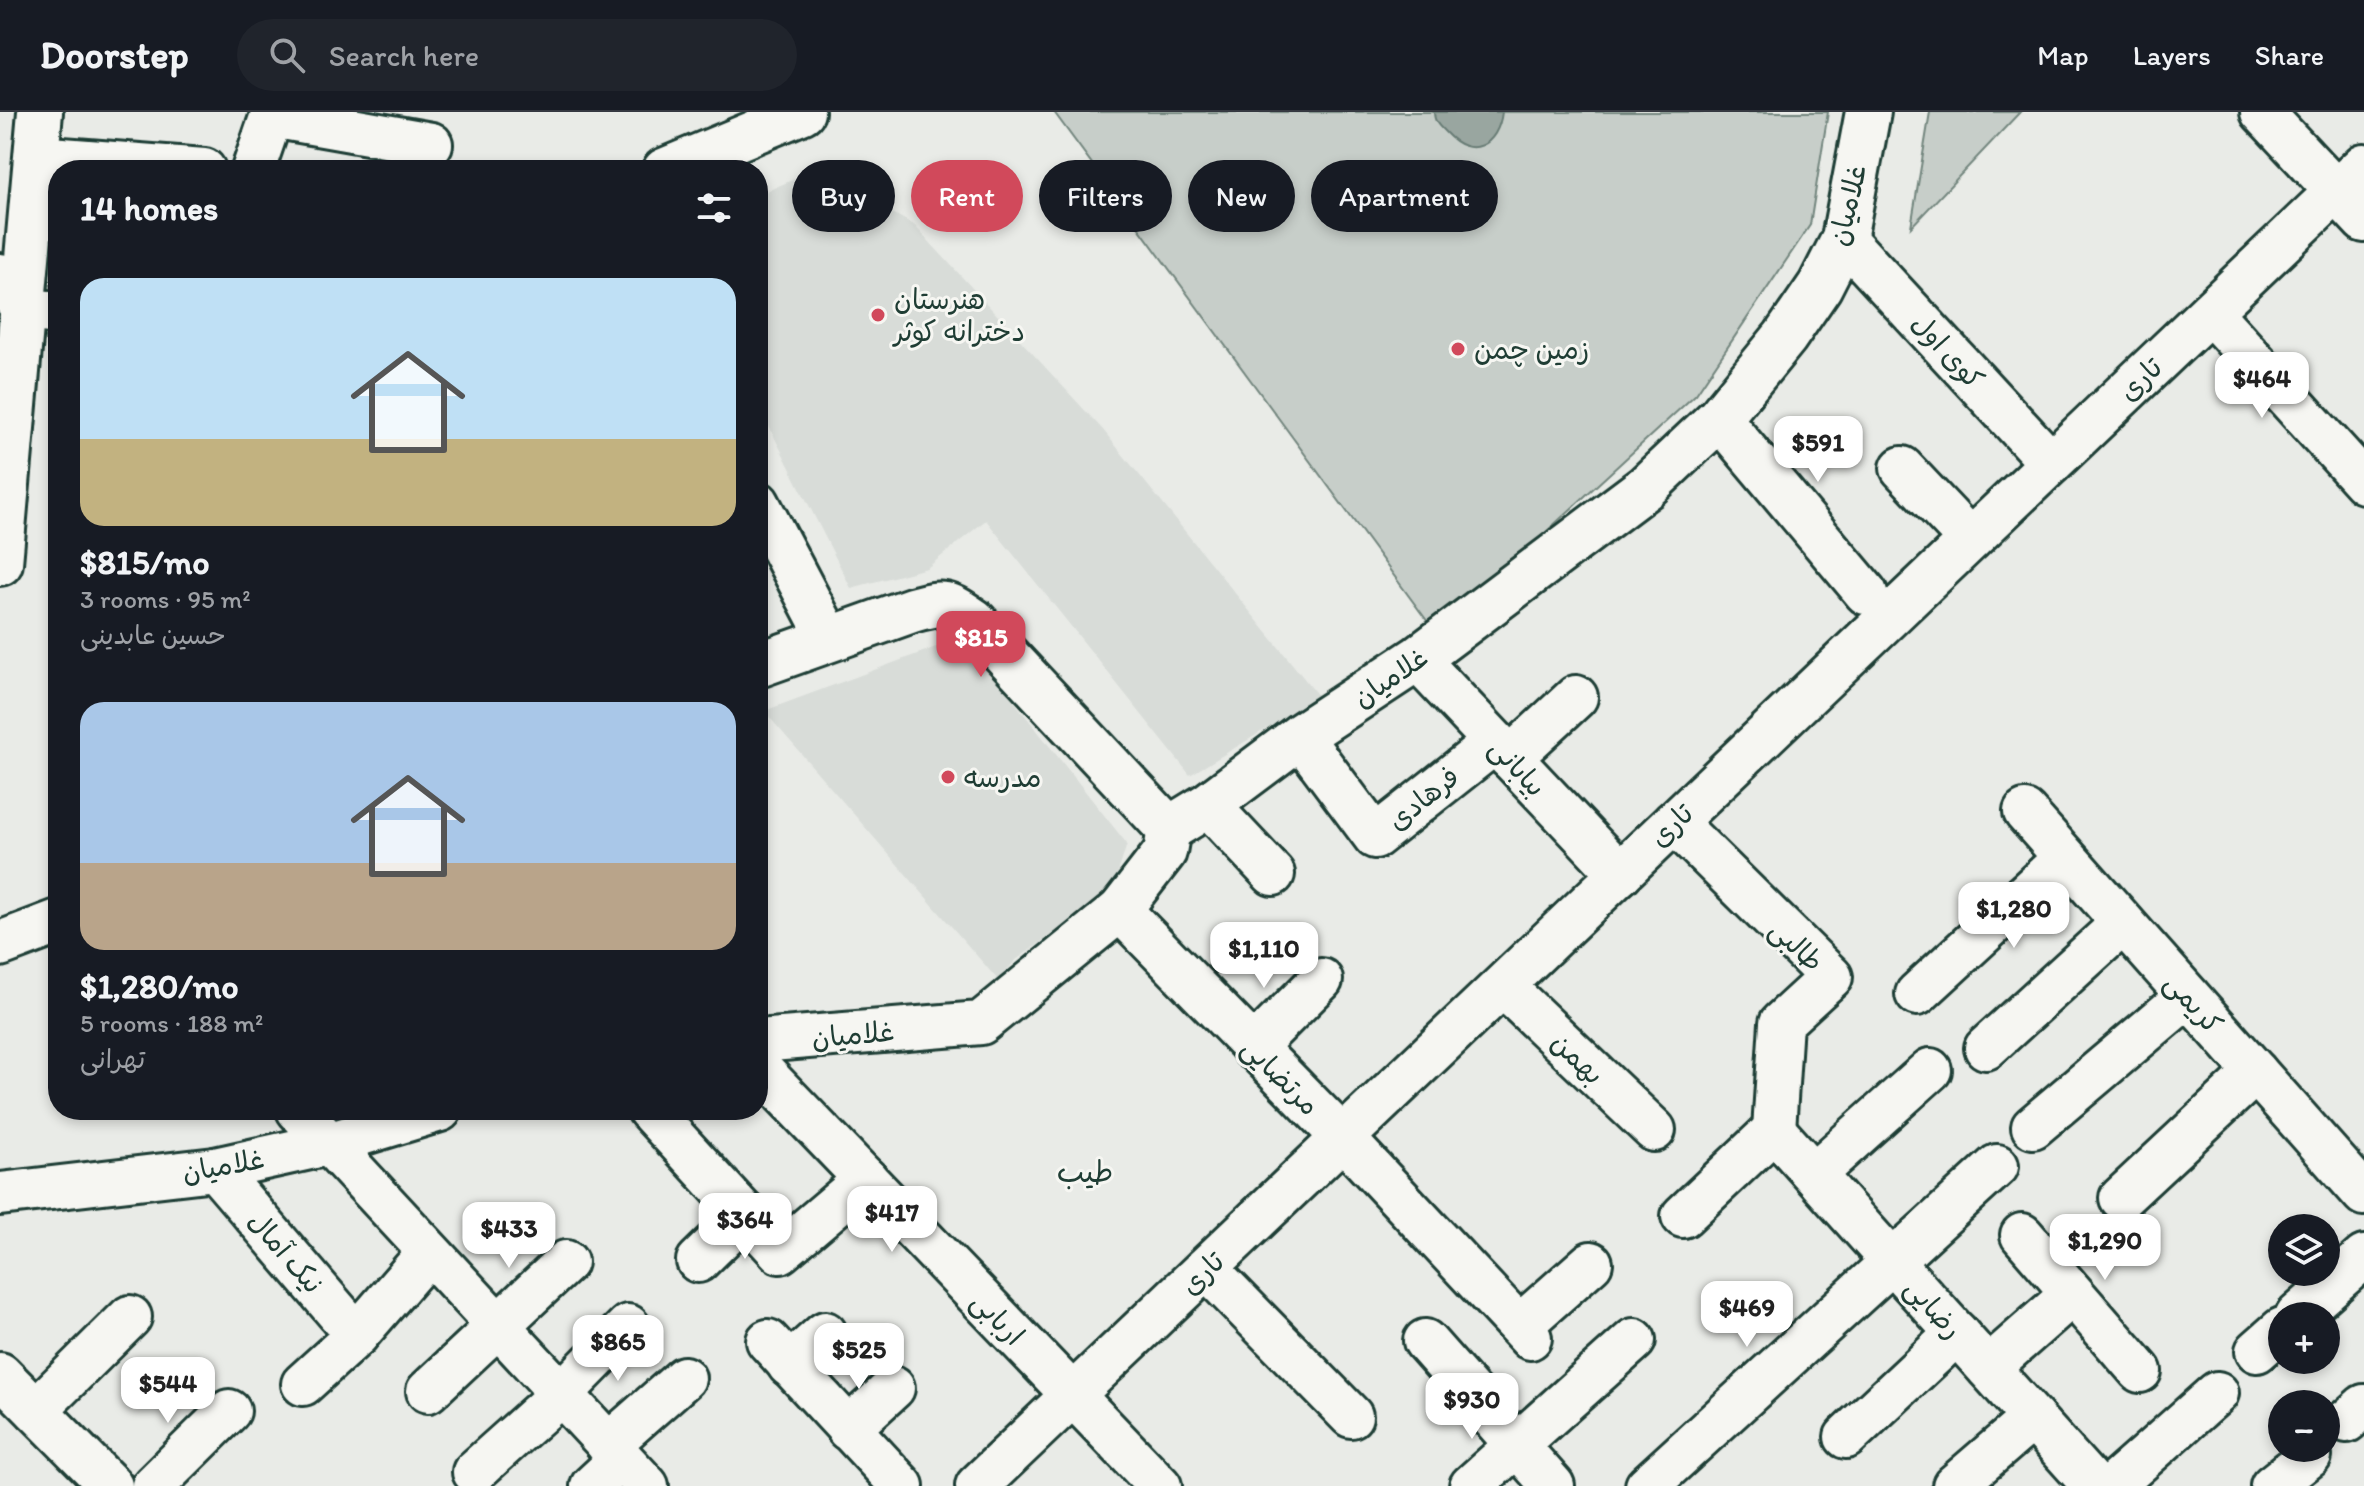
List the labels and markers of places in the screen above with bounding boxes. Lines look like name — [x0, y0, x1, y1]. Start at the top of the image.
place label: هنرستان دخترانه کوثر — [892, 282, 1025, 348]
marker: هنرستان دخترانه کوثر — [869, 306, 887, 324]
place label: زمین چمن — [1474, 332, 1589, 367]
marker: زمین چمن — [1449, 340, 1467, 358]
pin: $464 — [2215, 352, 2309, 420]
pin: $591 — [1771, 416, 1865, 484]
pin: $815 — [934, 611, 1028, 679]
place label: مدرسه — [964, 760, 1041, 794]
marker: مدرسه — [939, 768, 957, 786]
pin: $1,280 — [1949, 882, 2079, 950]
pin: $1,110 — [1199, 922, 1329, 990]
pin: $417 — [845, 1186, 939, 1254]
pin: $364 — [698, 1193, 792, 1261]
pin: $433 — [462, 1202, 556, 1270]
pin: $1,290 — [2040, 1214, 2170, 1282]
pin: $469 — [1700, 1281, 1794, 1349]
pin: $865 — [571, 1315, 665, 1383]
pin: $525 — [812, 1323, 906, 1391]
pin: $544 — [121, 1357, 215, 1425]
pin: $930 — [1425, 1373, 1519, 1441]

